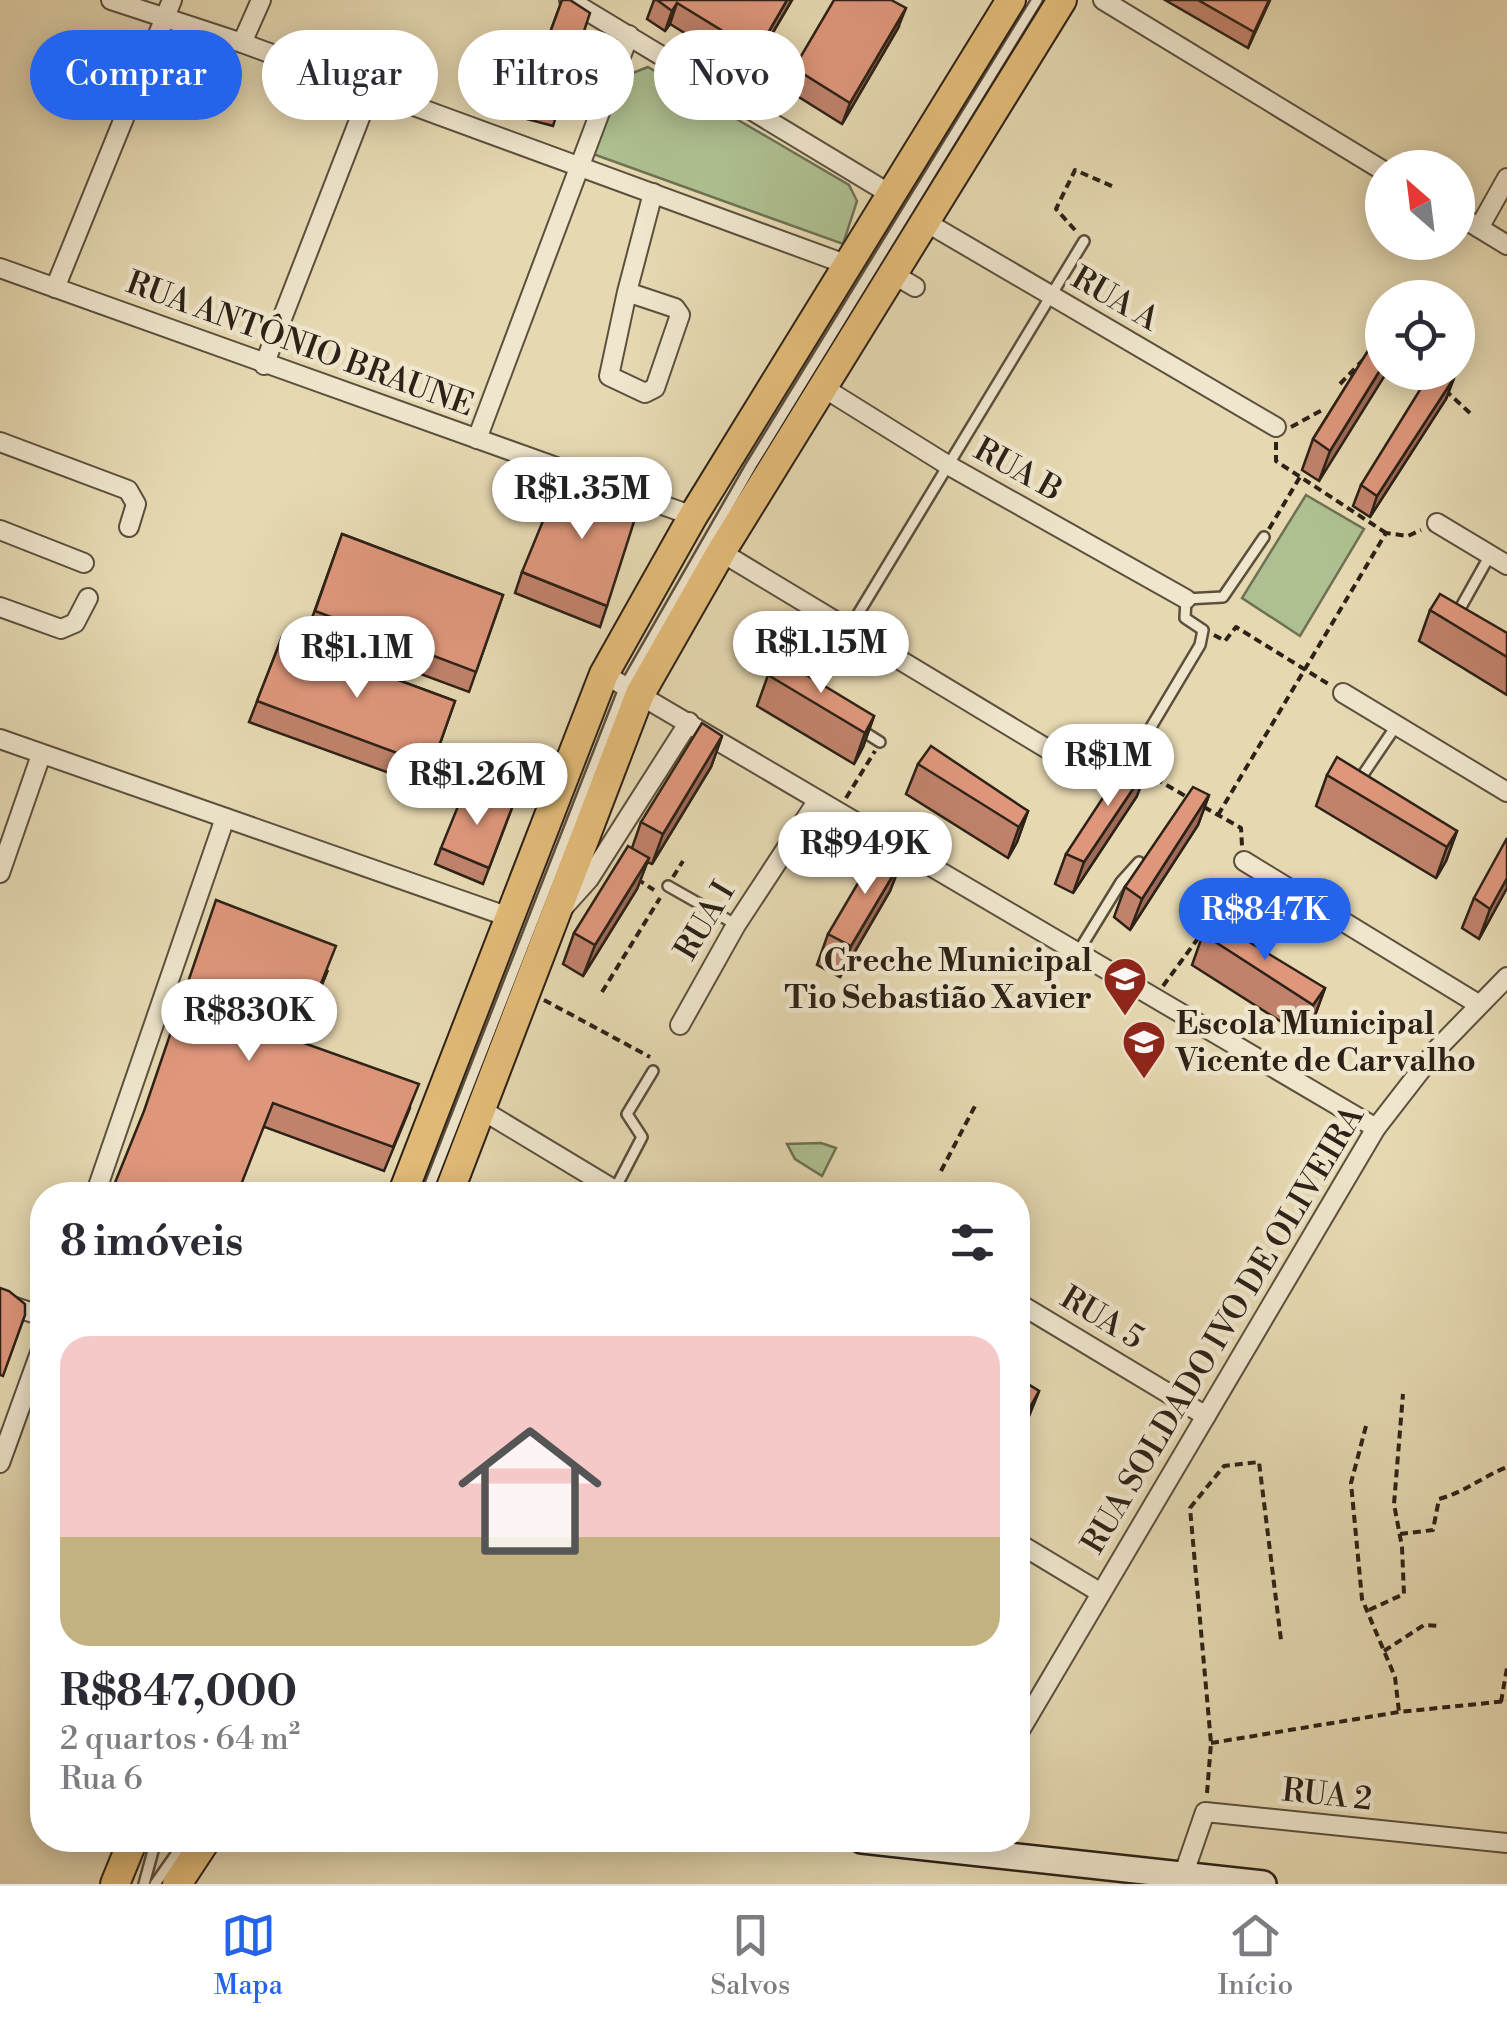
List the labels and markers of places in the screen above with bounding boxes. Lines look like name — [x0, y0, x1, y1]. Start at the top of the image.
pin: R$1.35M — [490, 457, 674, 542]
pin: R$1.15M — [729, 611, 913, 696]
pin: R$1.1M — [276, 616, 438, 701]
pin: R$1M — [1049, 724, 1167, 809]
pin: R$1.26M — [385, 743, 569, 828]
pin: R$949K — [784, 812, 946, 897]
pin: R$847K — [1184, 878, 1346, 963]
place label: Creche Municipal Tio Sebastião Xavier — [785, 941, 1092, 1018]
school or university icon: Creche Municipal Tio Sebastião Xavier — [1102, 956, 1148, 1017]
pin: R$830K — [168, 979, 330, 1064]
place label: Escola Municipal Vicente de Carvalho — [1175, 1004, 1476, 1081]
school or university icon: Escola Municipal Vicente de Carvalho — [1121, 1019, 1167, 1080]

